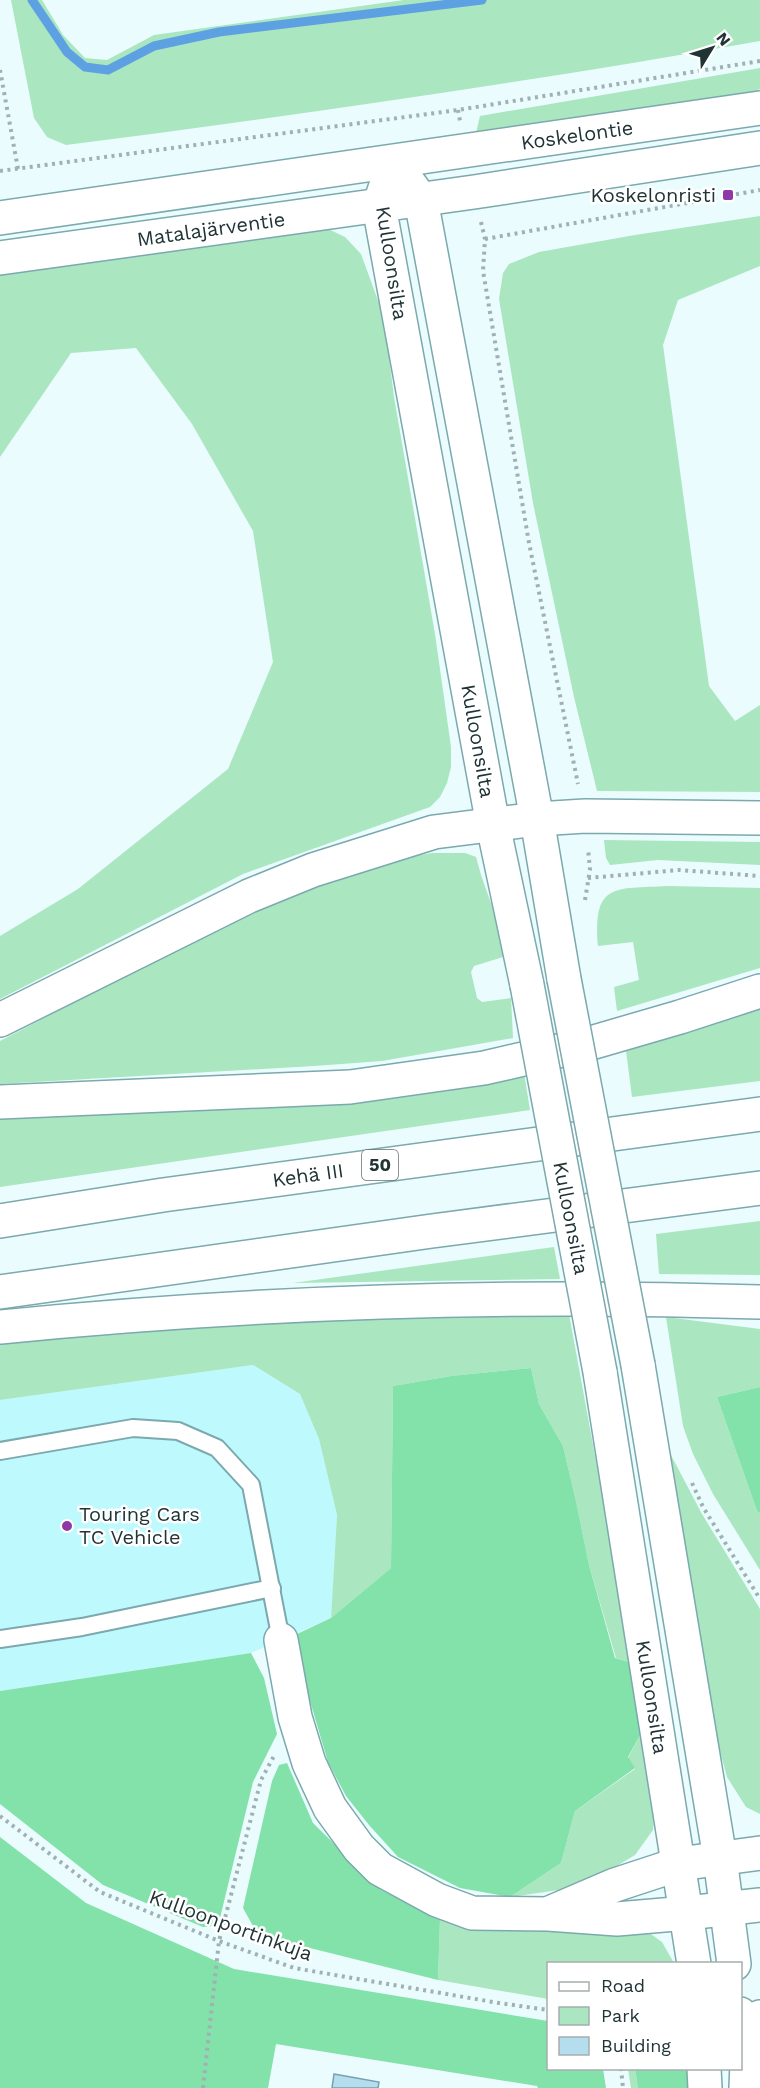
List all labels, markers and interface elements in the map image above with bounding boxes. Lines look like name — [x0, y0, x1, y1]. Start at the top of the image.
north arrow — [682, 18, 742, 78]
text: N — [712, 29, 735, 50]
street label: Koskelontie — [519, 115, 635, 155]
place label: Koskelonristi — [590, 183, 716, 207]
marker: Koskelonristi — [721, 188, 735, 202]
street label: Kulloonsilta — [371, 204, 413, 322]
street label: Matalajärventie — [135, 207, 287, 251]
street label: Kulloonsilta — [456, 682, 500, 800]
road number: 50 — [362, 1150, 398, 1180]
street label: Kehä III — [271, 1158, 345, 1192]
street label: Kulloonsilta — [548, 1159, 594, 1277]
place label: Touring Cars TC Vehicle — [79, 1502, 200, 1549]
marker: Touring Cars TC Vehicle — [60, 1519, 74, 1533]
street label: Kulloonsilta — [631, 1638, 673, 1756]
street label: Kulloonportinkuja — [146, 1884, 316, 1966]
legend — [547, 1962, 742, 2070]
text: Road — [601, 1975, 645, 1996]
text: Park — [601, 2005, 640, 2026]
text: Building — [601, 2035, 671, 2056]

